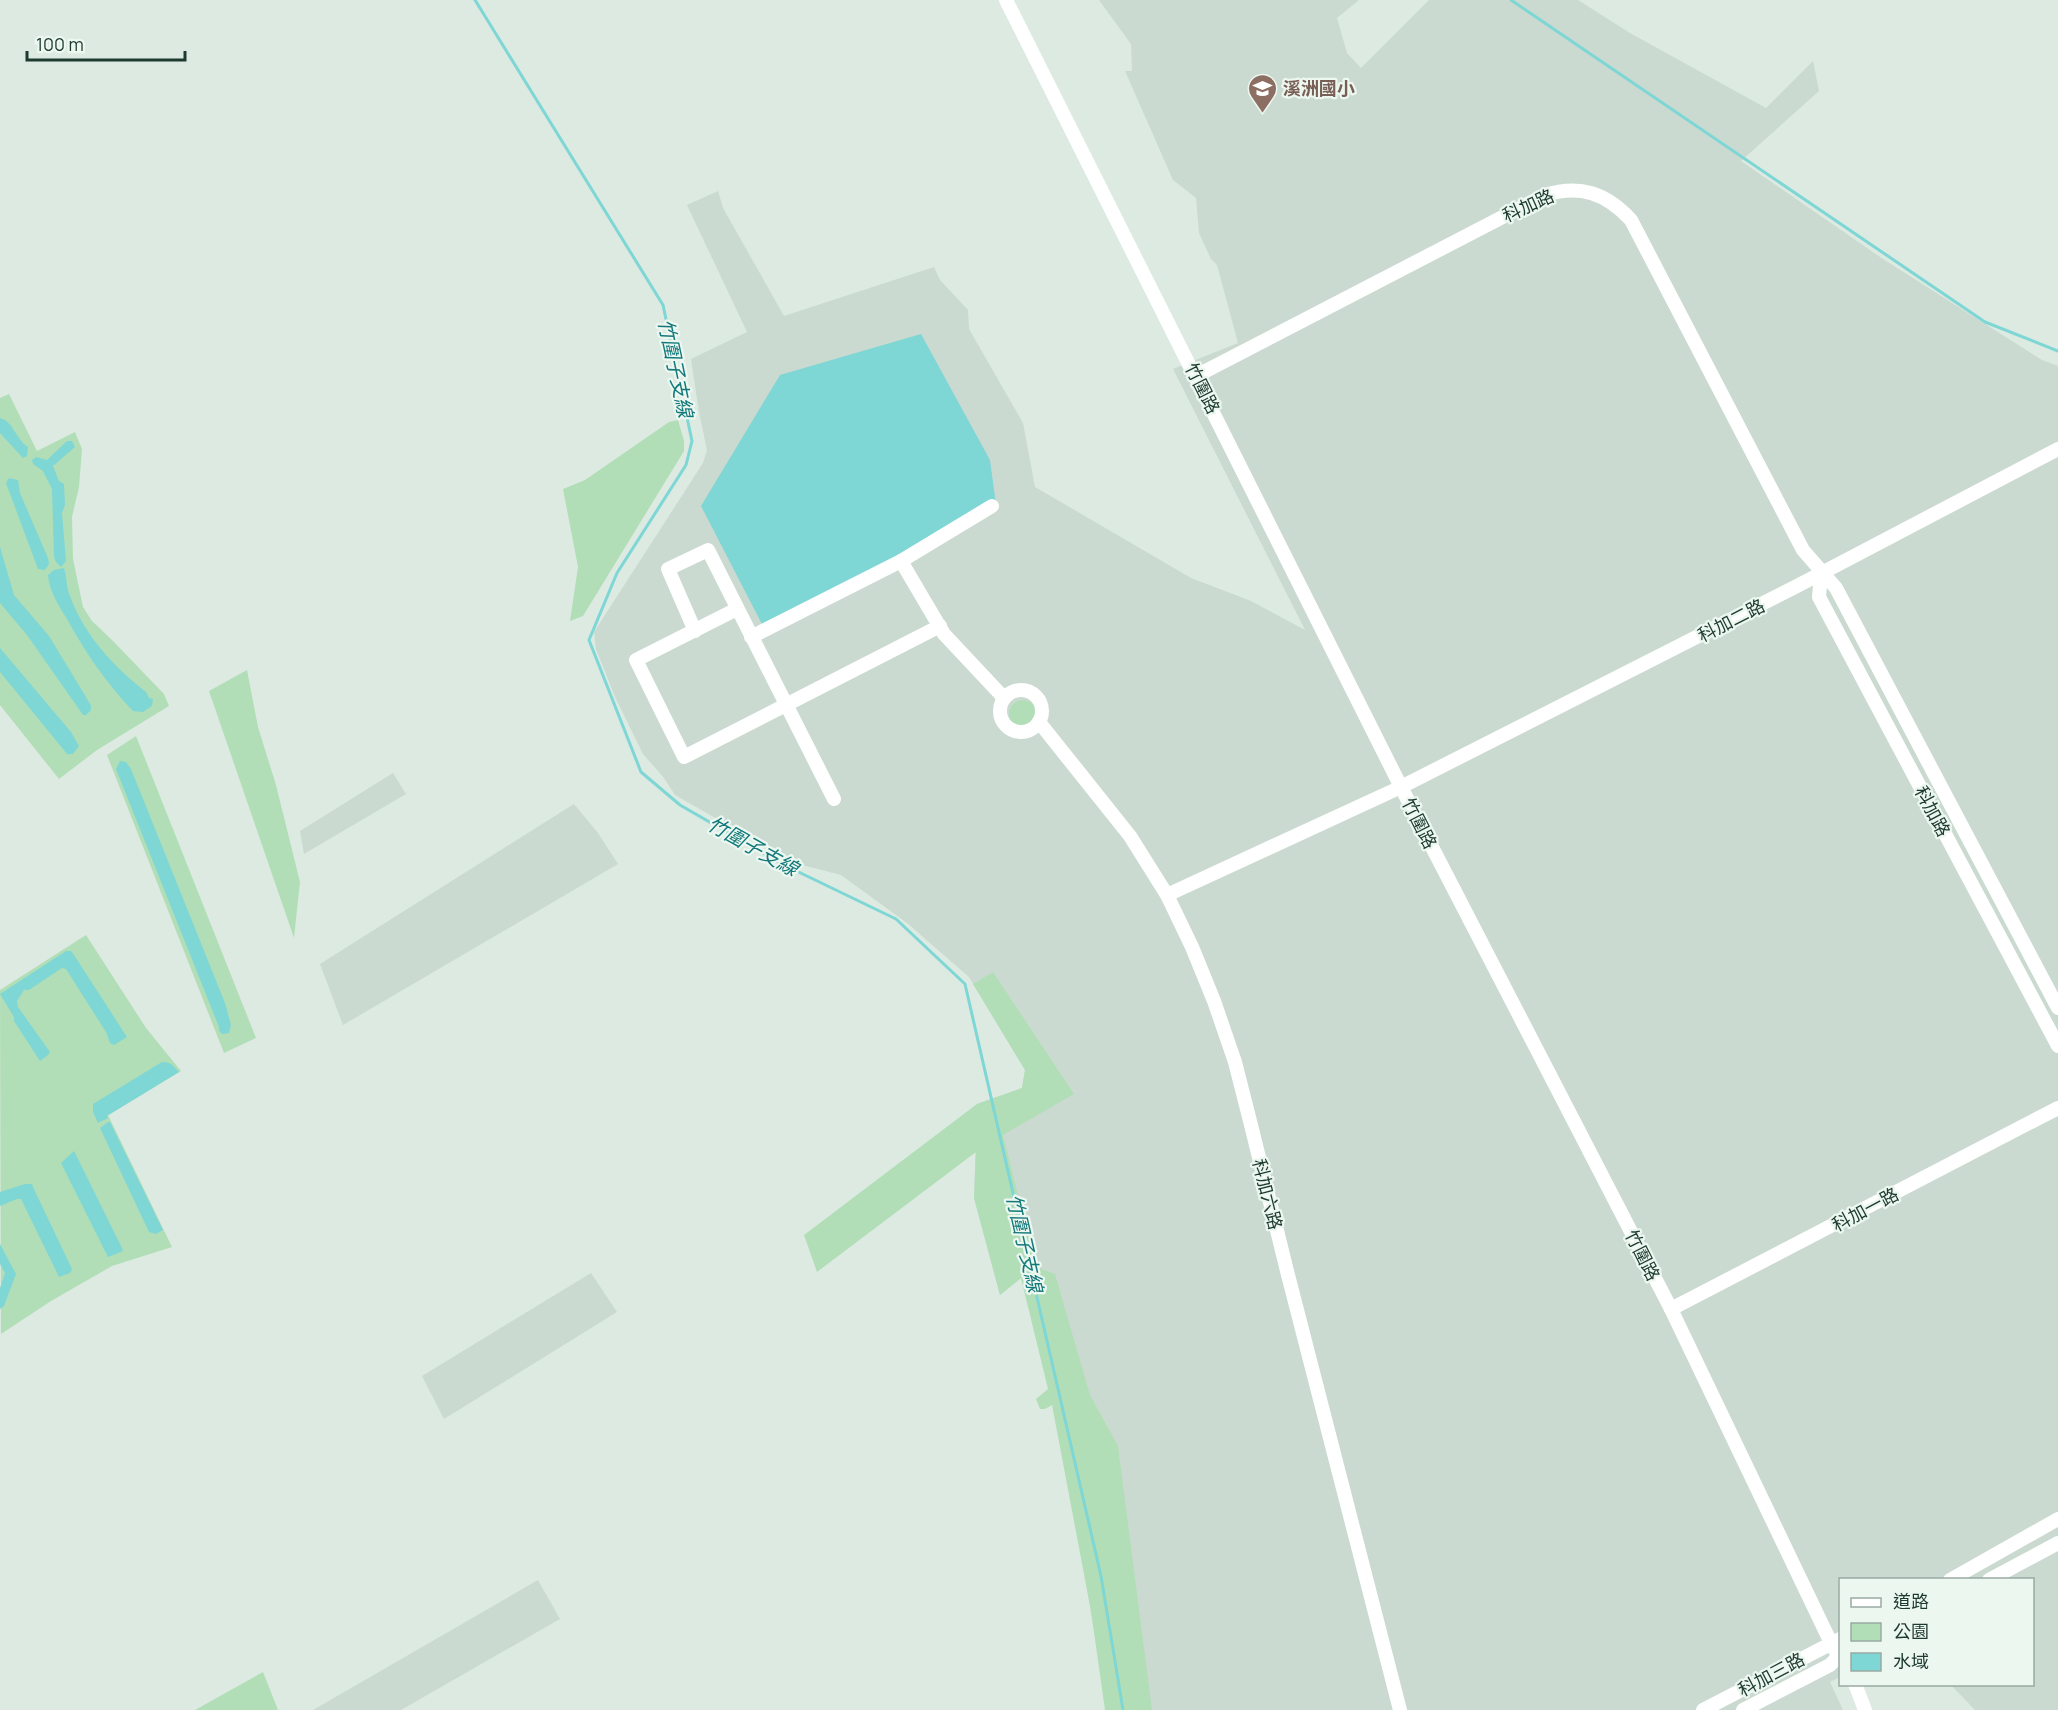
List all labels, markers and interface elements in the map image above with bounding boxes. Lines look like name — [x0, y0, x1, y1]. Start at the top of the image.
scale bar — [27, 24, 184, 62]
text: 100 m — [36, 32, 84, 56]
school or university icon: 溪洲國小 — [1246, 72, 1278, 114]
place label: 溪洲國小 — [1283, 76, 1355, 100]
street label: 科加路 — [1498, 183, 1558, 227]
water label: 竹圍子支線 — [652, 316, 700, 422]
street label: 竹圍路 — [1180, 358, 1226, 418]
street label: 科加二路 — [1693, 593, 1769, 647]
street label: 科加路 — [1910, 782, 1956, 840]
street label: 竹圍路 — [1397, 793, 1443, 853]
water label: 竹圍子支線 — [703, 810, 805, 883]
street label: 科加六路 — [1248, 1156, 1288, 1232]
street label: 科加一路 — [1828, 1182, 1902, 1236]
water label: 竹圍子支線 — [1001, 1191, 1050, 1297]
street label: 竹圍路 — [1620, 1225, 1666, 1285]
legend — [1839, 1578, 2034, 1686]
text: 道路 — [1893, 1589, 1929, 1613]
text: 公園 — [1893, 1619, 1929, 1643]
street label: 科加三路 — [1734, 1647, 1808, 1701]
text: 水域 — [1893, 1649, 1929, 1673]

